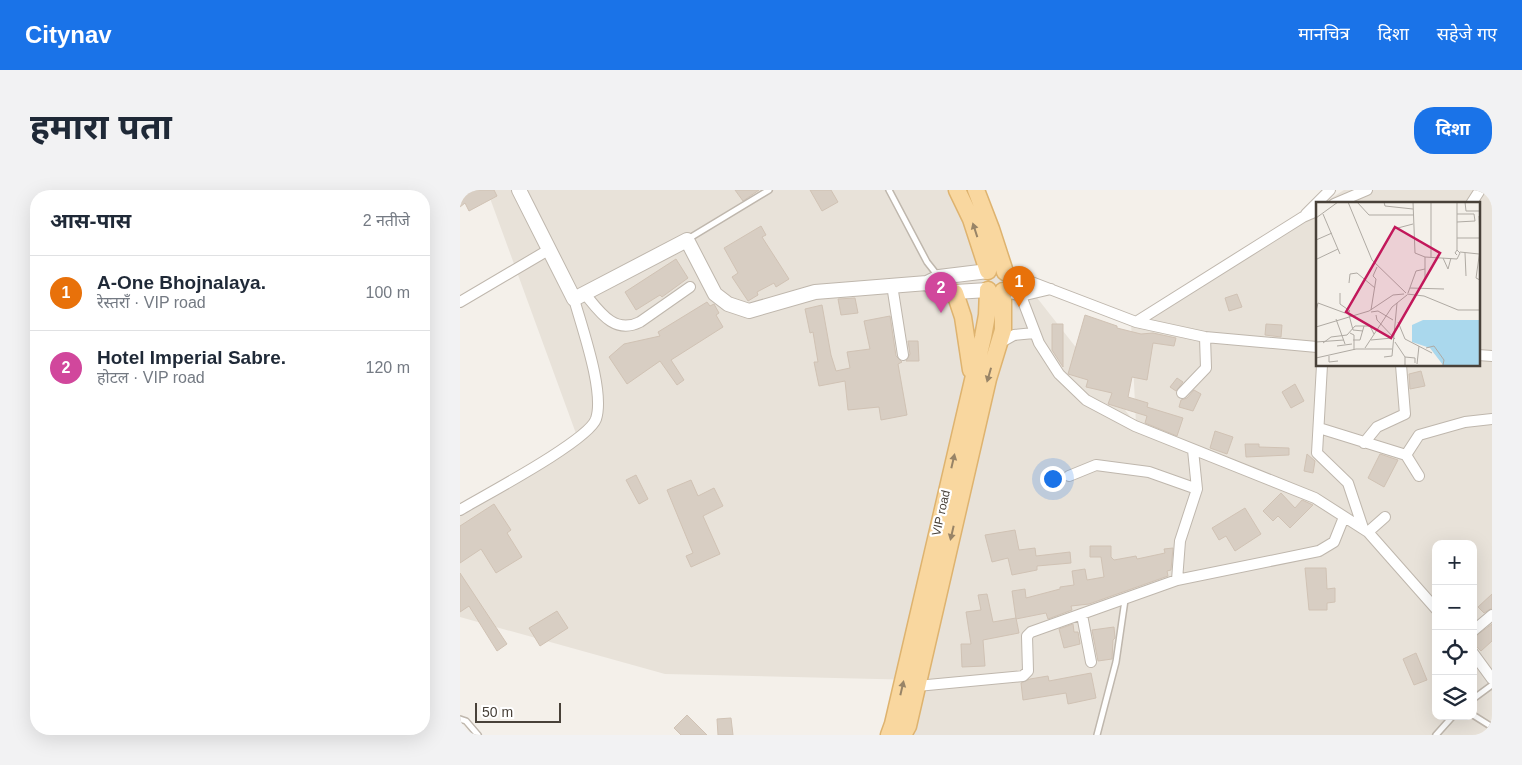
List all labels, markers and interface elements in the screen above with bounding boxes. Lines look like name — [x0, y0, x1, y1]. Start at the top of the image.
text: Citynav — [25, 21, 112, 48]
text: मानचित्र — [1298, 24, 1350, 44]
text: दिशा — [1378, 24, 1409, 44]
text: सहेजे गए — [1437, 24, 1497, 44]
text: हमारा पता — [30, 107, 172, 146]
button: दिशा — [1414, 107, 1492, 154]
inset map — [1316, 202, 1479, 366]
text: आस-पास — [50, 209, 131, 232]
text: 2 नतीजे — [363, 212, 410, 229]
one-way arrow — [971, 222, 978, 237]
pin: 1 — [1003, 266, 1035, 307]
text: A-One Bhojnalaya. — [97, 272, 266, 293]
pin: 2 — [925, 272, 957, 313]
text: 1 — [62, 284, 70, 301]
text: 100 m — [366, 284, 410, 301]
text: रेस्तराँ · VIP road — [97, 294, 206, 311]
text: Hotel Imperial Sabre. — [97, 347, 286, 368]
text: 2 — [62, 359, 70, 376]
text: 120 m — [366, 359, 410, 376]
one-way arrow — [985, 368, 993, 383]
text: होटल · VIP road — [97, 369, 205, 386]
one-way arrow — [949, 454, 957, 469]
your location — [1040, 466, 1066, 492]
street label: VIP road — [929, 489, 953, 537]
one-way arrow — [948, 526, 956, 541]
map controls — [1432, 540, 1477, 720]
button: + — [1432, 540, 1477, 585]
button: − — [1432, 585, 1477, 630]
button: locate — [1432, 630, 1477, 675]
button: layers — [1432, 675, 1477, 720]
one-way arrow — [898, 680, 906, 696]
scale bar — [475, 700, 561, 723]
text: 50 m — [482, 704, 513, 720]

